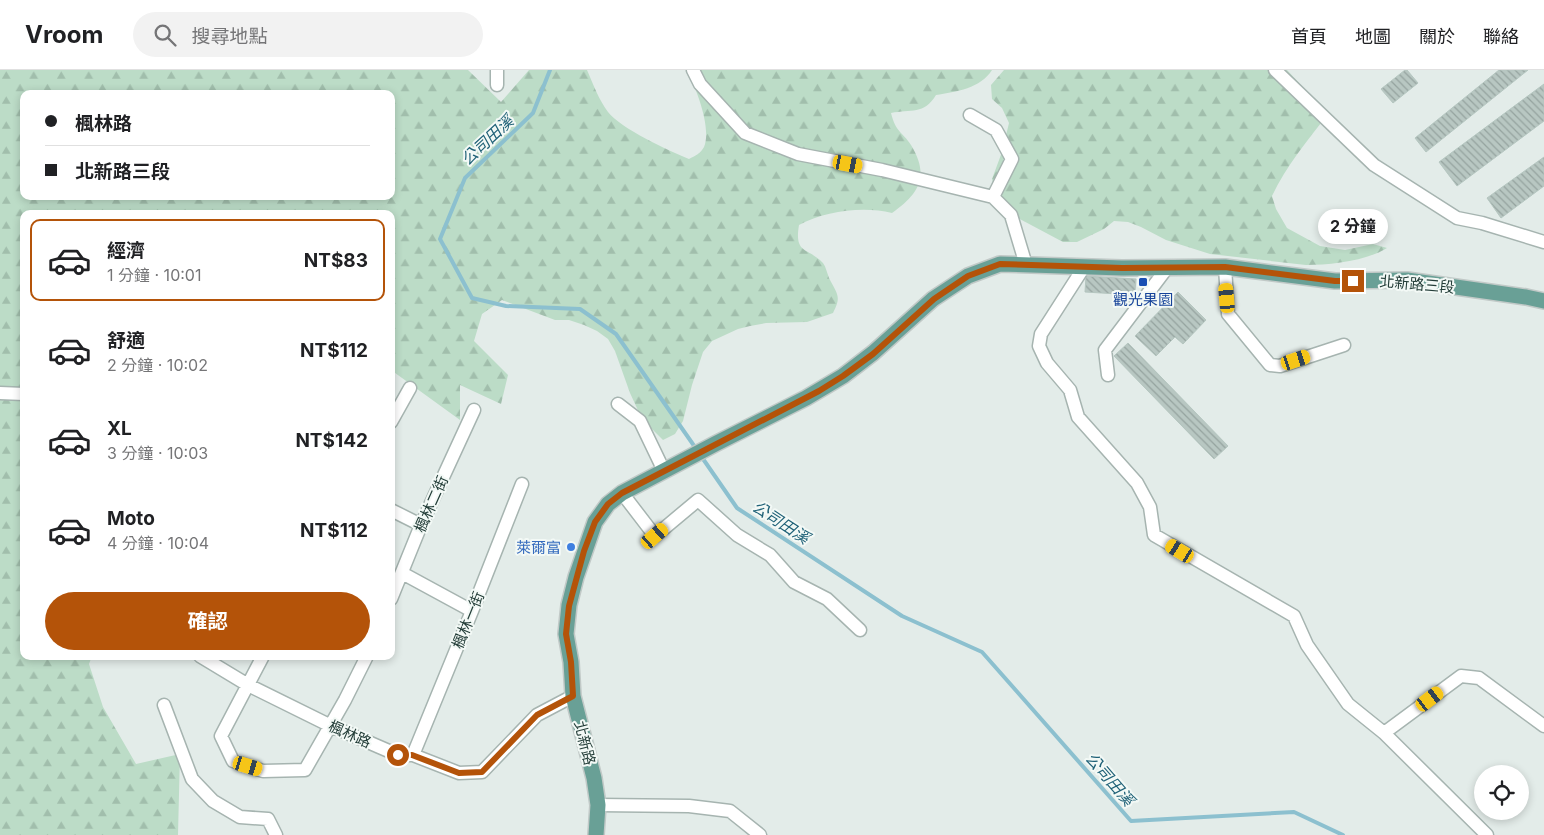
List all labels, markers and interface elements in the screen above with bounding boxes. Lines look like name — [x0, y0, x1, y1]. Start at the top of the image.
search box — [133, 12, 483, 57]
text: Vroom — [25, 20, 103, 49]
icon: search — [151, 21, 179, 49]
text: 搜尋地點 — [191, 25, 267, 48]
text: 首頁 — [1291, 26, 1327, 47]
text: 地圖 — [1355, 26, 1391, 47]
text: 關於 — [1419, 26, 1455, 47]
text: 聯絡 — [1483, 26, 1519, 47]
water label: 公司田溪 — [457, 110, 519, 169]
text: 楓林路 — [75, 112, 132, 135]
car — [831, 154, 864, 174]
text: 北新路三段 — [75, 160, 170, 183]
callout: 2 分鐘 — [1318, 208, 1388, 244]
text: 2 分鐘 — [1330, 216, 1376, 236]
icon: car — [47, 238, 92, 283]
text: 經濟 — [107, 239, 145, 262]
text: NT$83 — [304, 249, 368, 272]
text: 1 分鐘 · 10:01 — [107, 265, 201, 285]
route end — [1342, 270, 1364, 292]
street label: 北新路三段 — [1379, 271, 1455, 297]
marker: 觀光果園 — [1137, 276, 1149, 288]
car — [1218, 282, 1235, 314]
place label: 觀光果園 — [1113, 290, 1173, 309]
icon: car — [47, 328, 92, 373]
text: 舒適 — [107, 329, 145, 352]
text: NT$112 — [300, 339, 368, 362]
car — [1279, 348, 1312, 372]
text: 2 分鐘 · 10:02 — [107, 355, 208, 375]
text: XL — [107, 417, 132, 440]
icon: car — [47, 418, 92, 463]
text: NT$142 — [295, 429, 368, 452]
text: 3 分鐘 · 10:03 — [107, 443, 208, 463]
street label: 楓林二街 — [410, 473, 452, 535]
water label: 公司田溪 — [749, 496, 815, 549]
text: Moto — [107, 507, 155, 530]
icon: car — [47, 508, 92, 553]
text: NT$112 — [300, 519, 368, 542]
car — [638, 520, 671, 552]
text: 4 分鐘 · 10:04 — [107, 533, 209, 553]
car — [1163, 537, 1196, 565]
place label: 萊爾富 — [516, 538, 561, 557]
marker: 萊爾富 — [565, 541, 577, 553]
street label: 楓林一街 — [448, 589, 488, 651]
button: 確認 — [45, 592, 370, 650]
car — [1413, 684, 1446, 714]
street label: 楓林路 — [326, 716, 374, 752]
street label: 北新路 — [570, 719, 600, 767]
route start — [387, 744, 409, 766]
water label: 公司田溪 — [1081, 748, 1140, 811]
car — [231, 754, 264, 778]
map controls — [1474, 765, 1529, 820]
button: locate — [1474, 765, 1529, 820]

